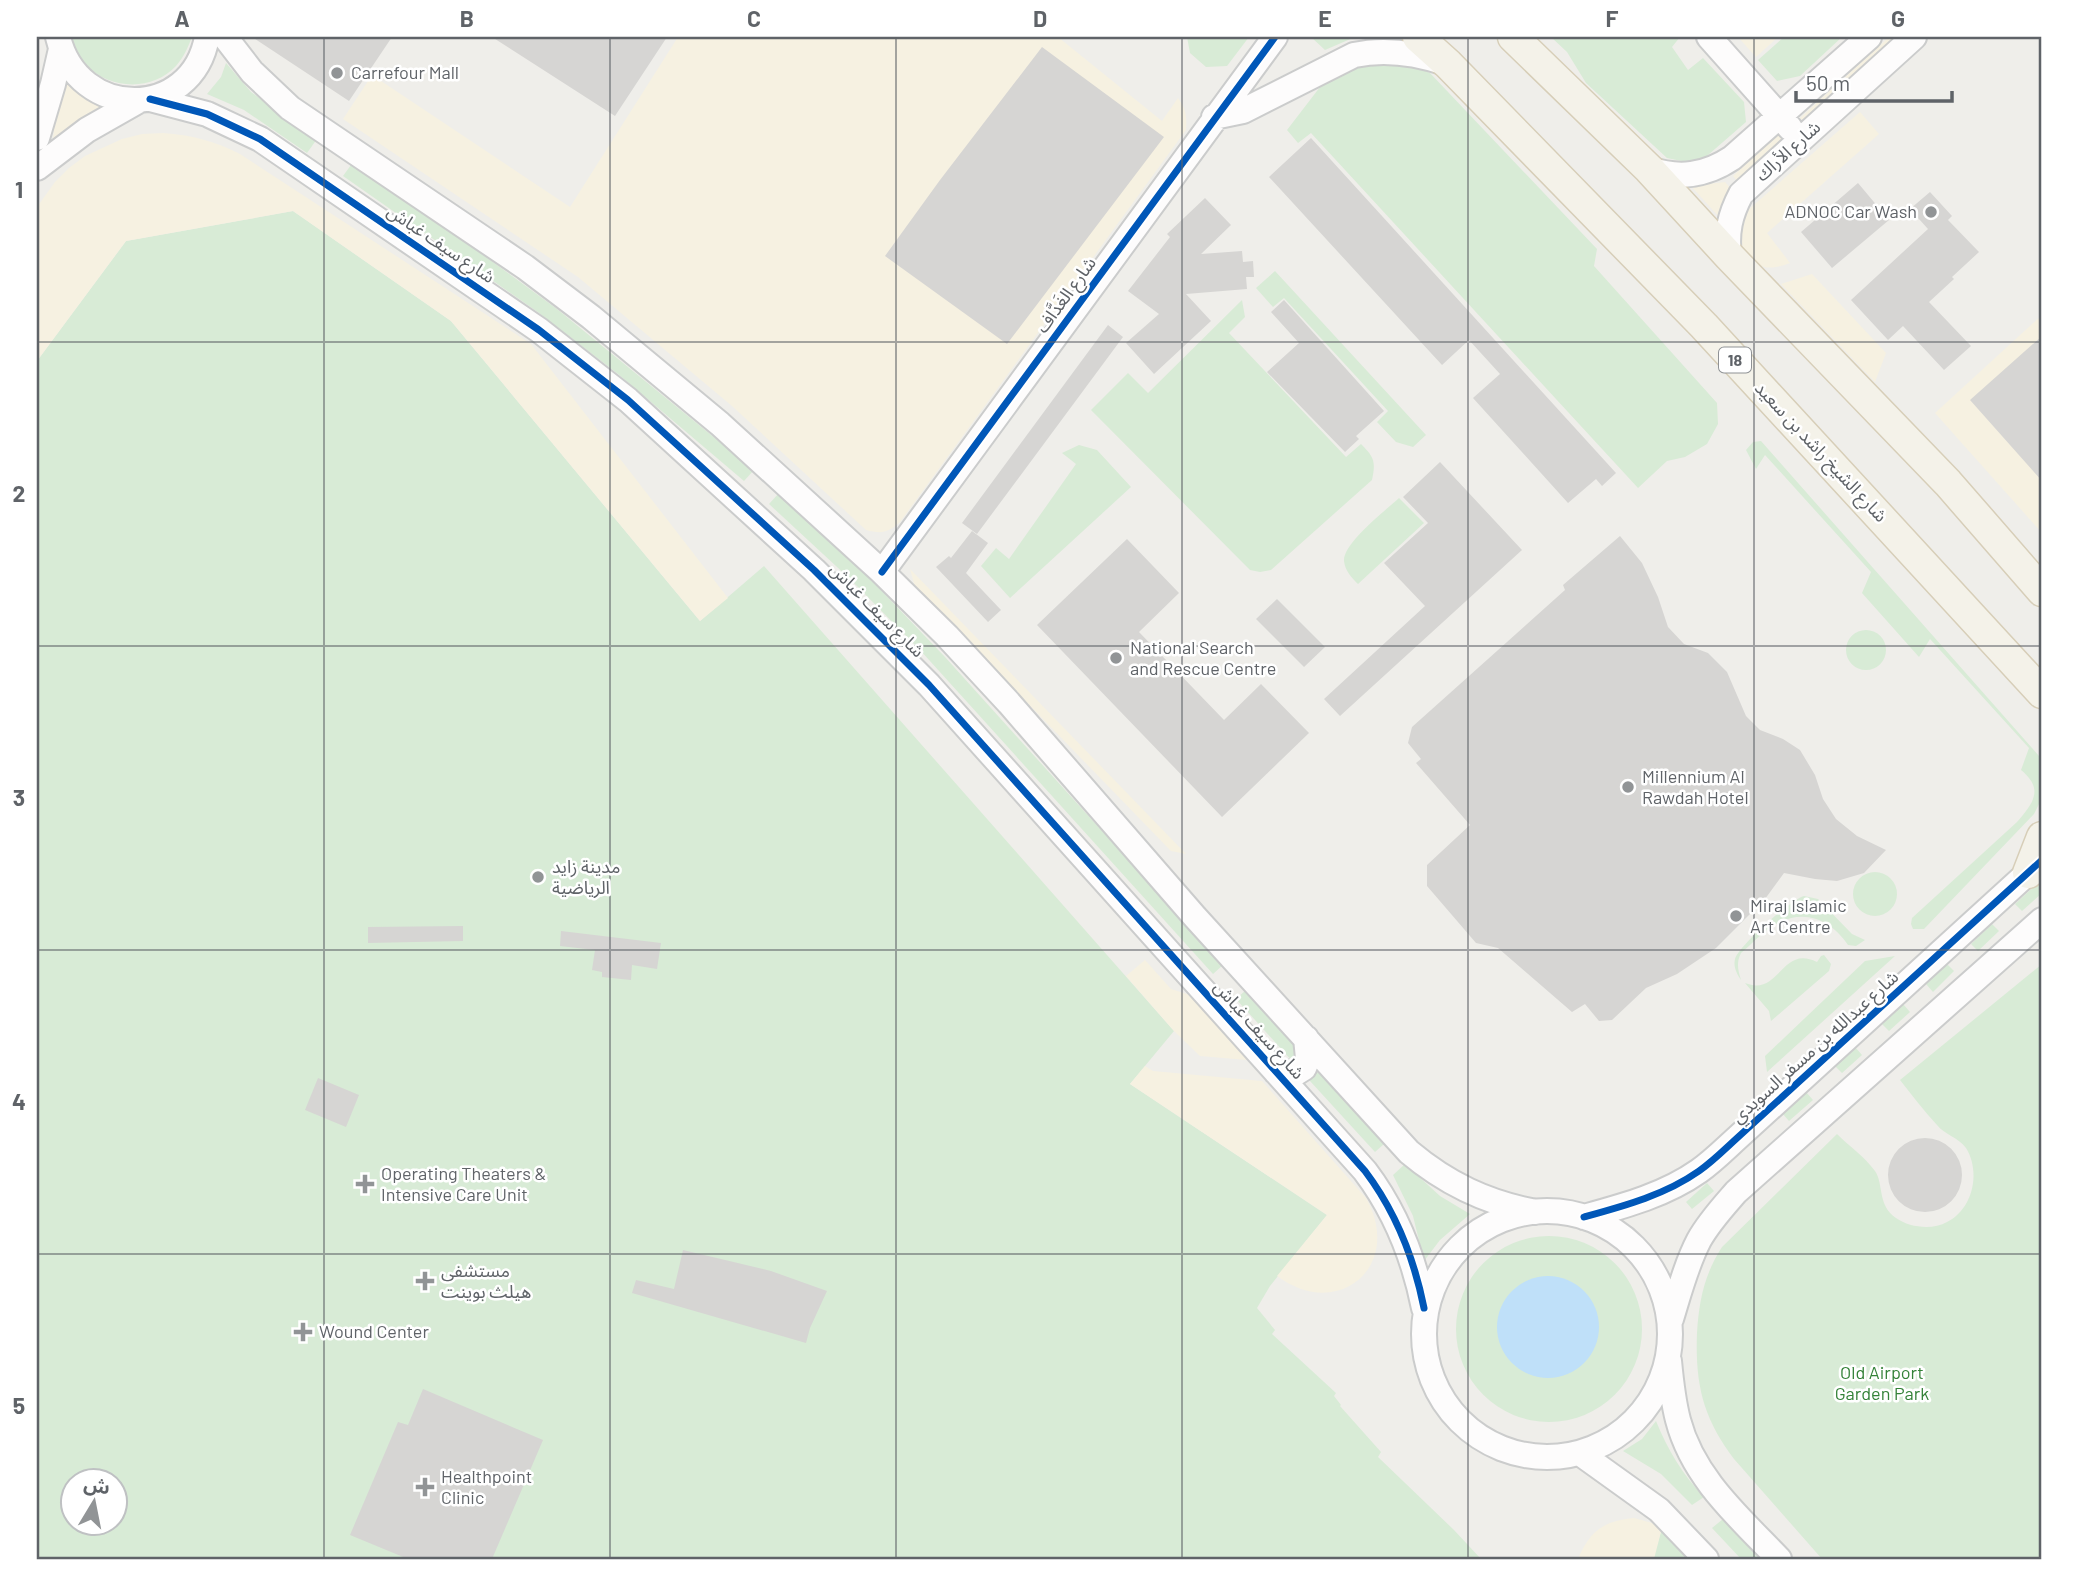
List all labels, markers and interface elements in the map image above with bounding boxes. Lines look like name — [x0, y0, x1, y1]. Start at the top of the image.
text: A — [174, 4, 190, 32]
text: B — [460, 4, 474, 32]
text: C — [747, 4, 761, 32]
text: D — [1033, 4, 1047, 32]
text: E — [1318, 4, 1332, 32]
text: F — [1606, 4, 1619, 32]
text: G — [1891, 4, 1905, 32]
scale bar — [1796, 60, 1951, 104]
place label: Carrefour Mall — [351, 61, 459, 83]
marker: Carrefour Mall — [329, 65, 345, 81]
text: 50 m — [1806, 70, 1850, 95]
street label: شارع الأراك — [1750, 115, 1827, 188]
text: 1 — [15, 175, 23, 203]
street label: شارع سيف غباش — [381, 199, 500, 291]
place label: ADNOC Car Wash — [1784, 200, 1917, 222]
marker: ADNOC Car Wash — [1923, 204, 1939, 220]
street label: شارع الغَدَّاف — [1030, 252, 1103, 339]
road number: 18 — [1719, 348, 1751, 372]
street label: شارع الشيخ راشد بن سعيد — [1748, 377, 1893, 529]
text: 2 — [13, 479, 25, 507]
street label: شارع سيف غباش — [823, 557, 930, 664]
place label: National Search and Rescue Centre — [1130, 636, 1276, 679]
marker: National Search and Rescue Centre — [1108, 650, 1124, 666]
place label: Millennium Al Rawdah Hotel — [1642, 765, 1749, 808]
marker: Millennium Al Rawdah Hotel — [1620, 779, 1636, 795]
text: 3 — [13, 783, 25, 811]
place label: مدينة زايد الرياضية — [552, 855, 620, 899]
marker: مدينة زايد الرياضية — [530, 869, 546, 885]
place label: Miraj Islamic Art Centre — [1750, 894, 1847, 937]
marker: Miraj Islamic Art Centre — [1728, 908, 1744, 924]
street label: شارع عبدالله بن مسفر السويدي — [1726, 965, 1905, 1130]
street label: شارع سيف غباش — [1207, 975, 1310, 1086]
text: 4 — [12, 1087, 26, 1115]
place label: Operating Theaters & Intensive Care Unit — [381, 1162, 546, 1205]
marker: Operating Theaters & Intensive Care Unit — [355, 1174, 375, 1194]
place label: مستشفى هيلث بوينت — [441, 1259, 531, 1303]
marker: مستشفى هيلث بوينت — [415, 1271, 435, 1291]
place label: Wound Center — [319, 1320, 429, 1342]
marker: Wound Center — [293, 1322, 313, 1342]
park label: Old Airport Garden Park — [1835, 1361, 1929, 1404]
text: 5 — [13, 1391, 25, 1419]
place label: Healthpoint Clinic — [441, 1465, 532, 1508]
north arrow — [60, 1466, 130, 1536]
text: ش — [82, 1471, 112, 1498]
marker: Healthpoint Clinic — [415, 1477, 435, 1497]

